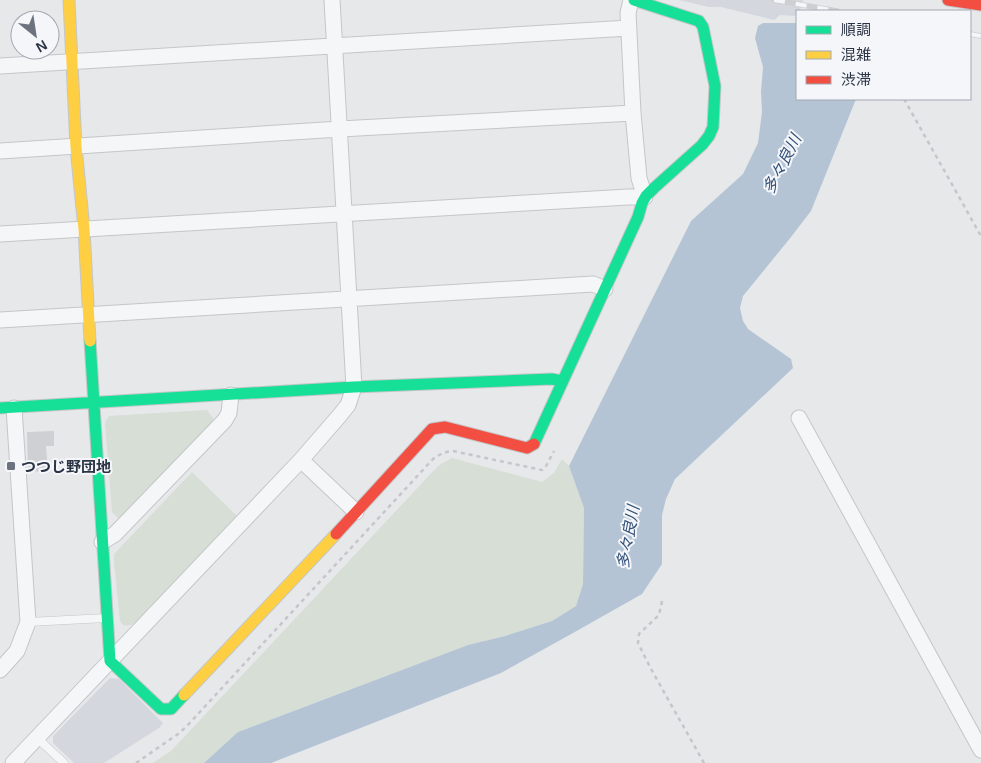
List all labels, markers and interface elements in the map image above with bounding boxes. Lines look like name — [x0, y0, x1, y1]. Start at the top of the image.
north arrow — [10, 10, 60, 60]
legend — [796, 10, 971, 100]
text: 順調 — [841, 21, 871, 38]
text: N — [33, 37, 50, 56]
text: 混雑 — [841, 46, 871, 63]
text: 渋滞 — [841, 71, 871, 88]
water label: 多々良川 — [760, 130, 805, 196]
place label: つつじ野団地 — [21, 458, 111, 475]
marker: つつじ野団地 — [5, 460, 17, 472]
water label: 多々良川 — [614, 502, 642, 570]

